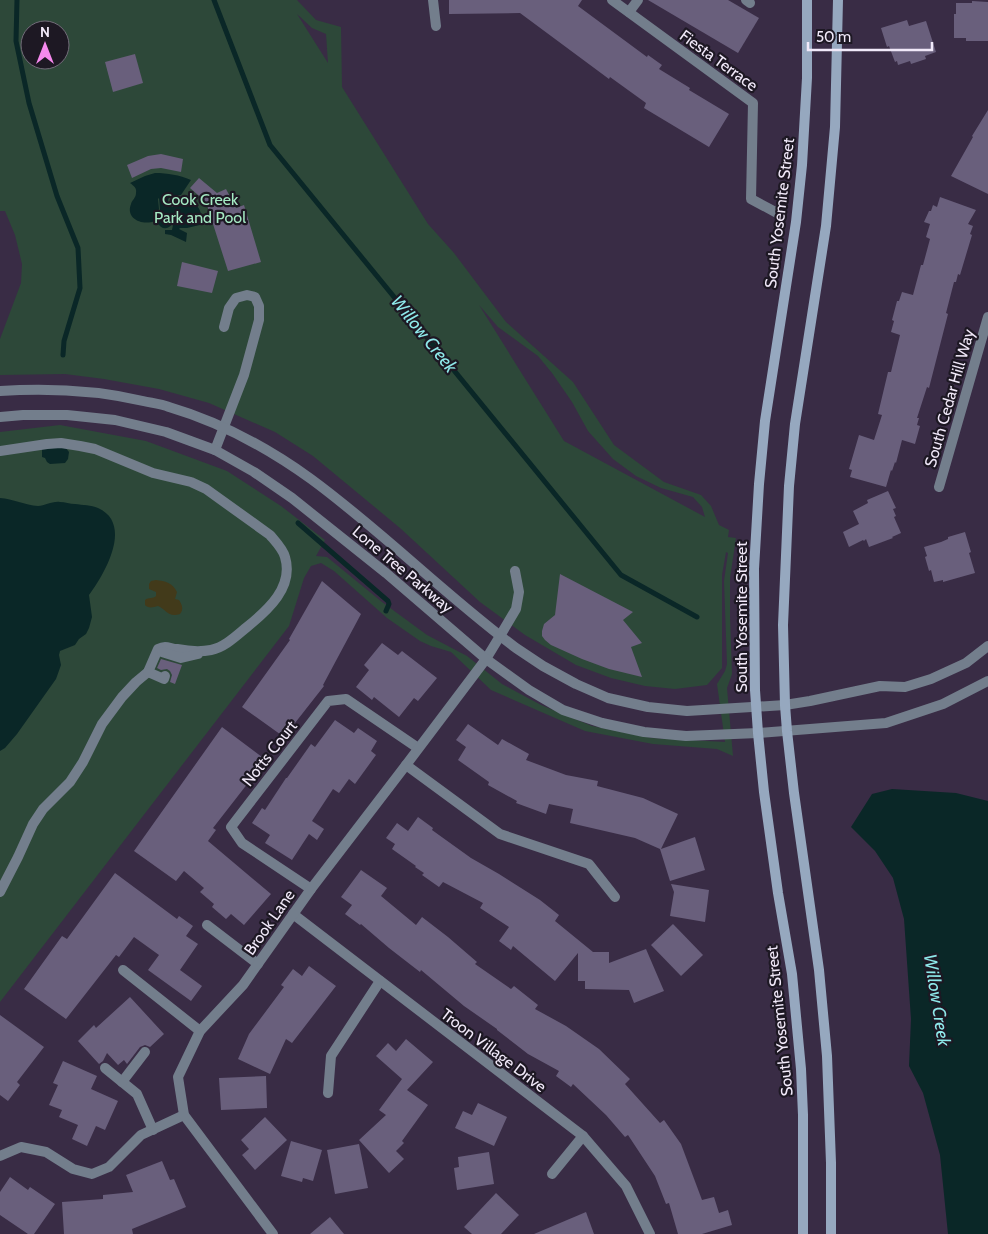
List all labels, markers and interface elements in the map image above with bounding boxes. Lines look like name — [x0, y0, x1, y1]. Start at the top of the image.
north arrow — [20, 20, 70, 70]
scale bar — [808, 20, 932, 52]
text: N — [40, 23, 50, 41]
street label: Fiesta Terrace — [676, 26, 761, 95]
text: 50 m — [816, 28, 851, 46]
street label: South Yosemite Street — [761, 136, 798, 289]
park label: Cook Creek Park and Pool — [154, 190, 246, 227]
water label: Willow Creek — [386, 291, 463, 378]
street label: South Cedar Hill Way — [921, 327, 978, 469]
street label: Lone Tree Parkway — [349, 522, 457, 617]
street label: South Yosemite Street — [732, 541, 751, 693]
street label: Notts Court — [238, 716, 301, 790]
street label: Brook Lane — [240, 886, 299, 959]
street label: South Yosemite Street — [762, 944, 797, 1097]
water label: Willow Creek — [919, 952, 955, 1049]
street label: Troon Village Drive — [437, 1005, 550, 1096]

